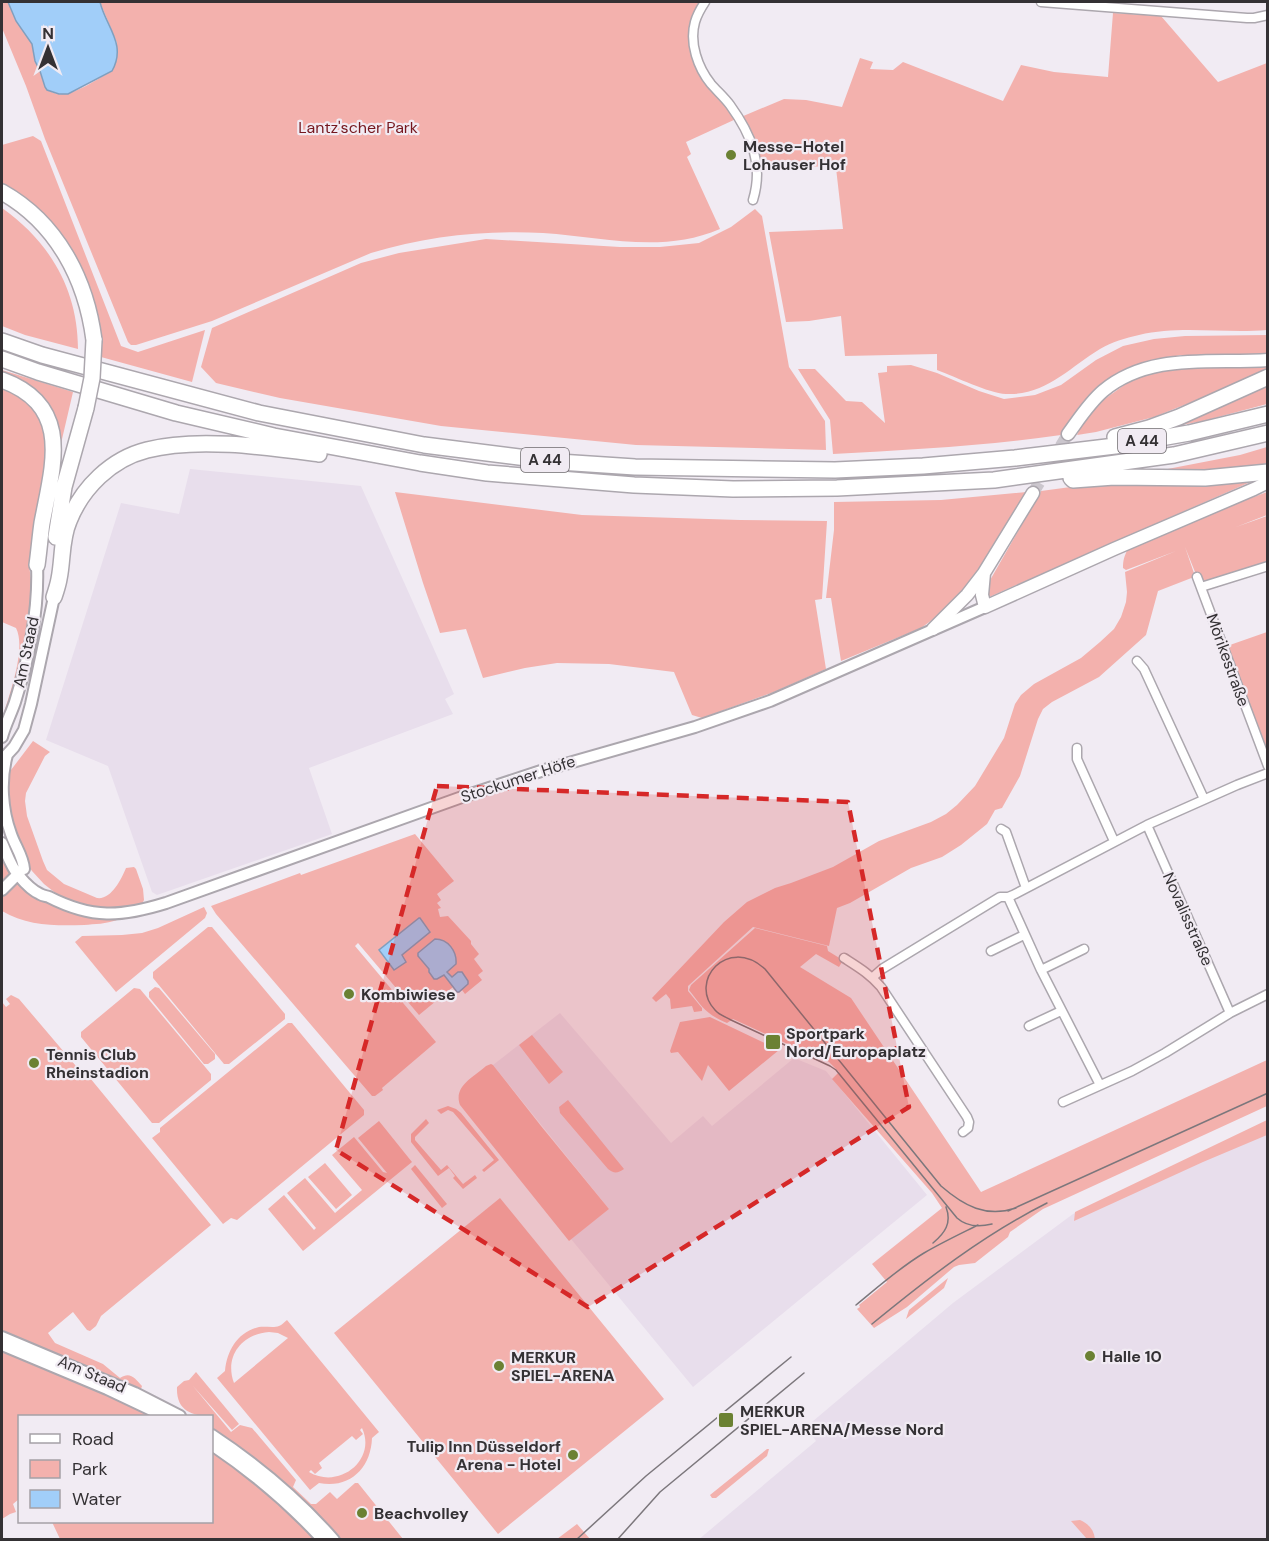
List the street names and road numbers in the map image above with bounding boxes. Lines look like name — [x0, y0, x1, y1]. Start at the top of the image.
road number: A 44 — [1118, 429, 1166, 453]
road number: A 44 — [521, 448, 569, 472]
street label: Mörikestraße — [1201, 611, 1255, 709]
street label: Am Staad — [8, 615, 44, 689]
street label: Stockumer Höfe — [458, 751, 578, 807]
street label: Novalisstraße — [1158, 869, 1218, 969]
street label: Am Staad — [55, 1350, 129, 1398]

